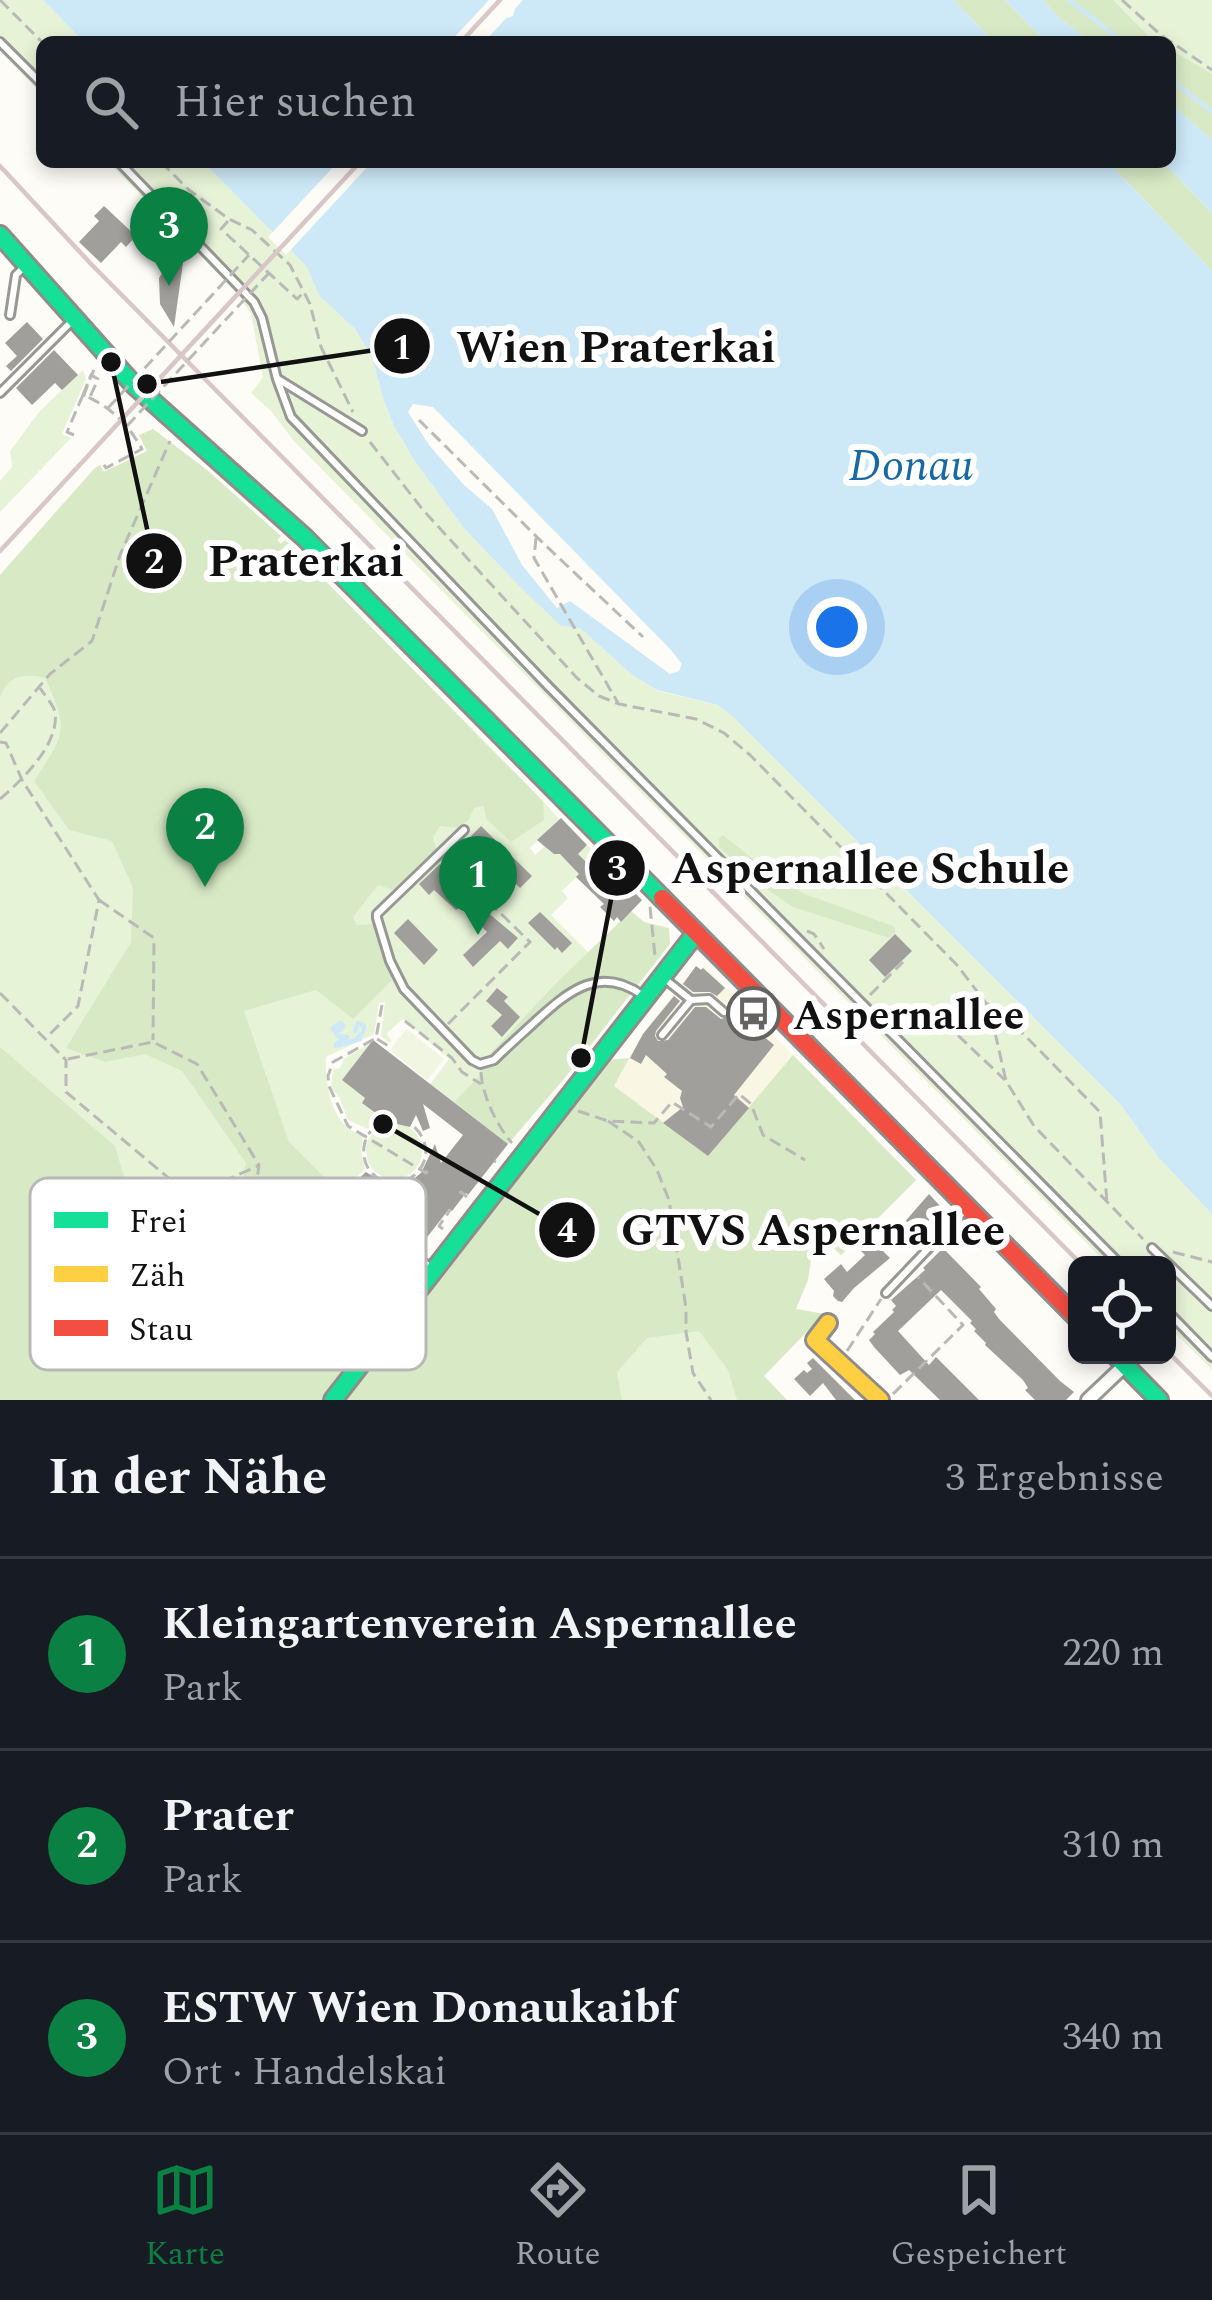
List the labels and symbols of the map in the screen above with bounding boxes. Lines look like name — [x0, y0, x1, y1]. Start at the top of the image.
pin: 3 — [130, 187, 208, 286]
callout: Wien Praterkai — [372, 306, 799, 387]
text: Wien Praterkai — [456, 314, 776, 383]
text: 1 — [392, 321, 412, 376]
water label: Donau — [848, 432, 974, 501]
callout: Praterkai — [124, 520, 428, 601]
text: Praterkai — [208, 528, 404, 597]
text: 2 — [144, 535, 164, 590]
your location — [807, 597, 867, 657]
pin: 2 — [166, 788, 244, 887]
callout: Aspernallee Schule — [587, 827, 1093, 908]
text: Aspernallee Schule — [671, 835, 1069, 904]
pin: 1 — [439, 836, 517, 935]
text: 3 — [607, 842, 627, 897]
place label: Aspernallee — [793, 985, 1024, 1048]
bus stop icon: Aspernallee — [726, 986, 782, 1042]
legend — [30, 1178, 426, 1370]
callout: GTVS Aspernallee — [537, 1189, 1029, 1270]
text: Frei — [129, 1197, 188, 1247]
text: GTVS Aspernallee — [621, 1197, 1005, 1266]
text: 4 — [557, 1204, 577, 1259]
text: Zäh — [129, 1251, 186, 1301]
text: Stau — [129, 1305, 193, 1355]

